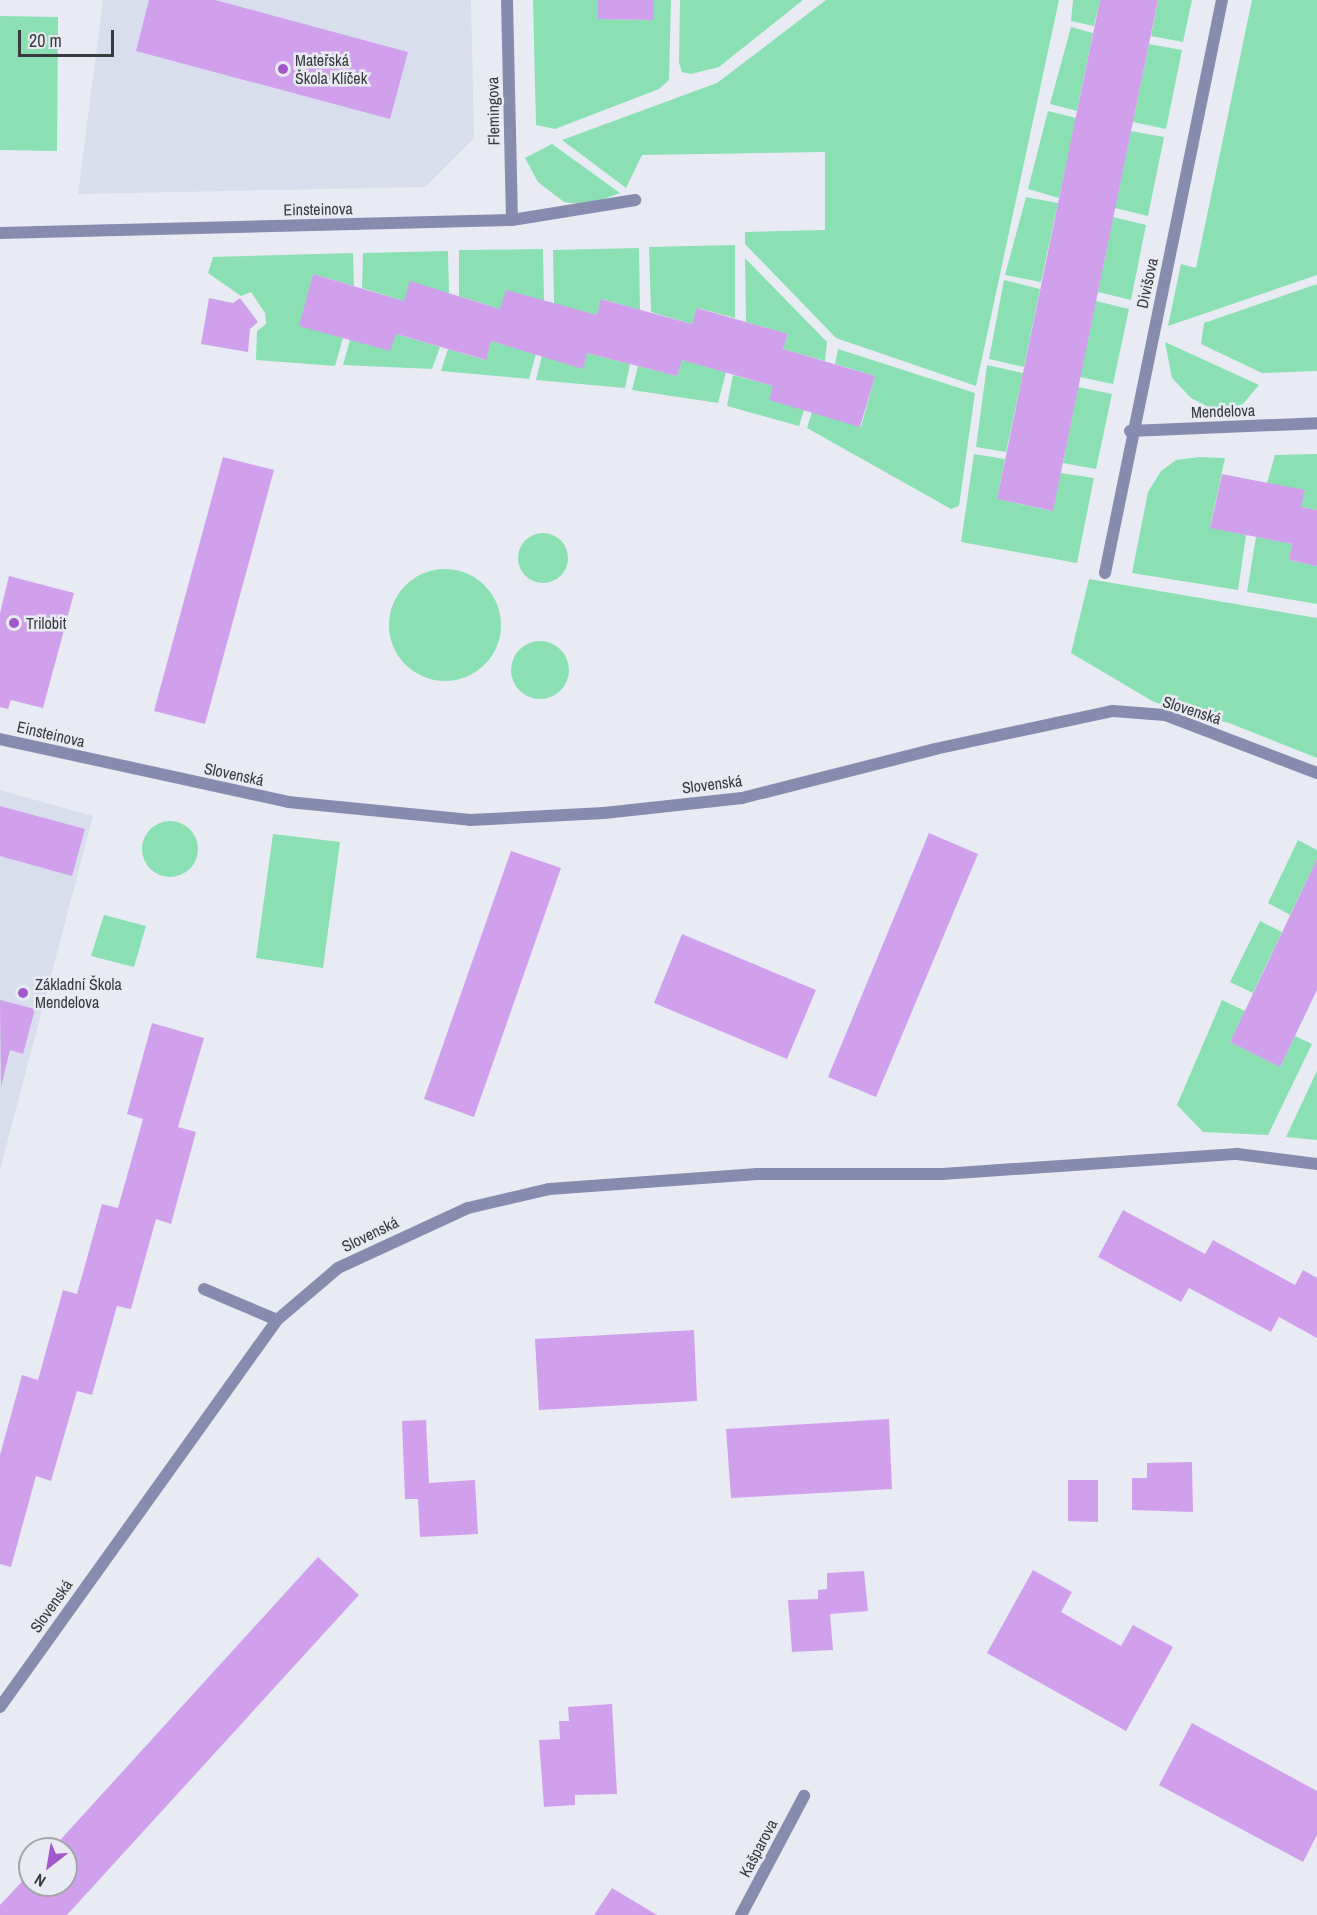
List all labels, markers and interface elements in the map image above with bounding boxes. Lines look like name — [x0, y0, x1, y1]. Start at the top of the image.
scale bar — [21, 18, 117, 56]
text: 20 m — [29, 28, 62, 53]
place label: Mateřská Škola Klíček — [295, 50, 367, 88]
marker: Mateřská Škola Klíček — [276, 62, 290, 76]
street label: Flemingova — [483, 77, 503, 145]
street label: Einsteinova — [283, 199, 353, 219]
street label: Divišova — [1132, 256, 1162, 310]
street label: Mendelova — [1191, 400, 1255, 422]
place label: Trilobit — [26, 613, 66, 633]
marker: Trilobit — [7, 616, 21, 630]
street label: Slovenská — [1160, 692, 1224, 728]
street label: Einsteinova — [15, 717, 87, 751]
street label: Slovenská — [202, 758, 266, 790]
street label: Slovenská — [681, 771, 743, 797]
place label: Základní Škola Mendelova — [35, 974, 122, 1012]
marker: Základní Škola Mendelova — [16, 986, 30, 1000]
street label: Slovenská — [339, 1212, 401, 1256]
street label: Slovenská — [26, 1576, 76, 1636]
street label: Kašparova — [735, 1816, 781, 1880]
north arrow — [18, 1837, 78, 1897]
text: N — [30, 1869, 49, 1893]

